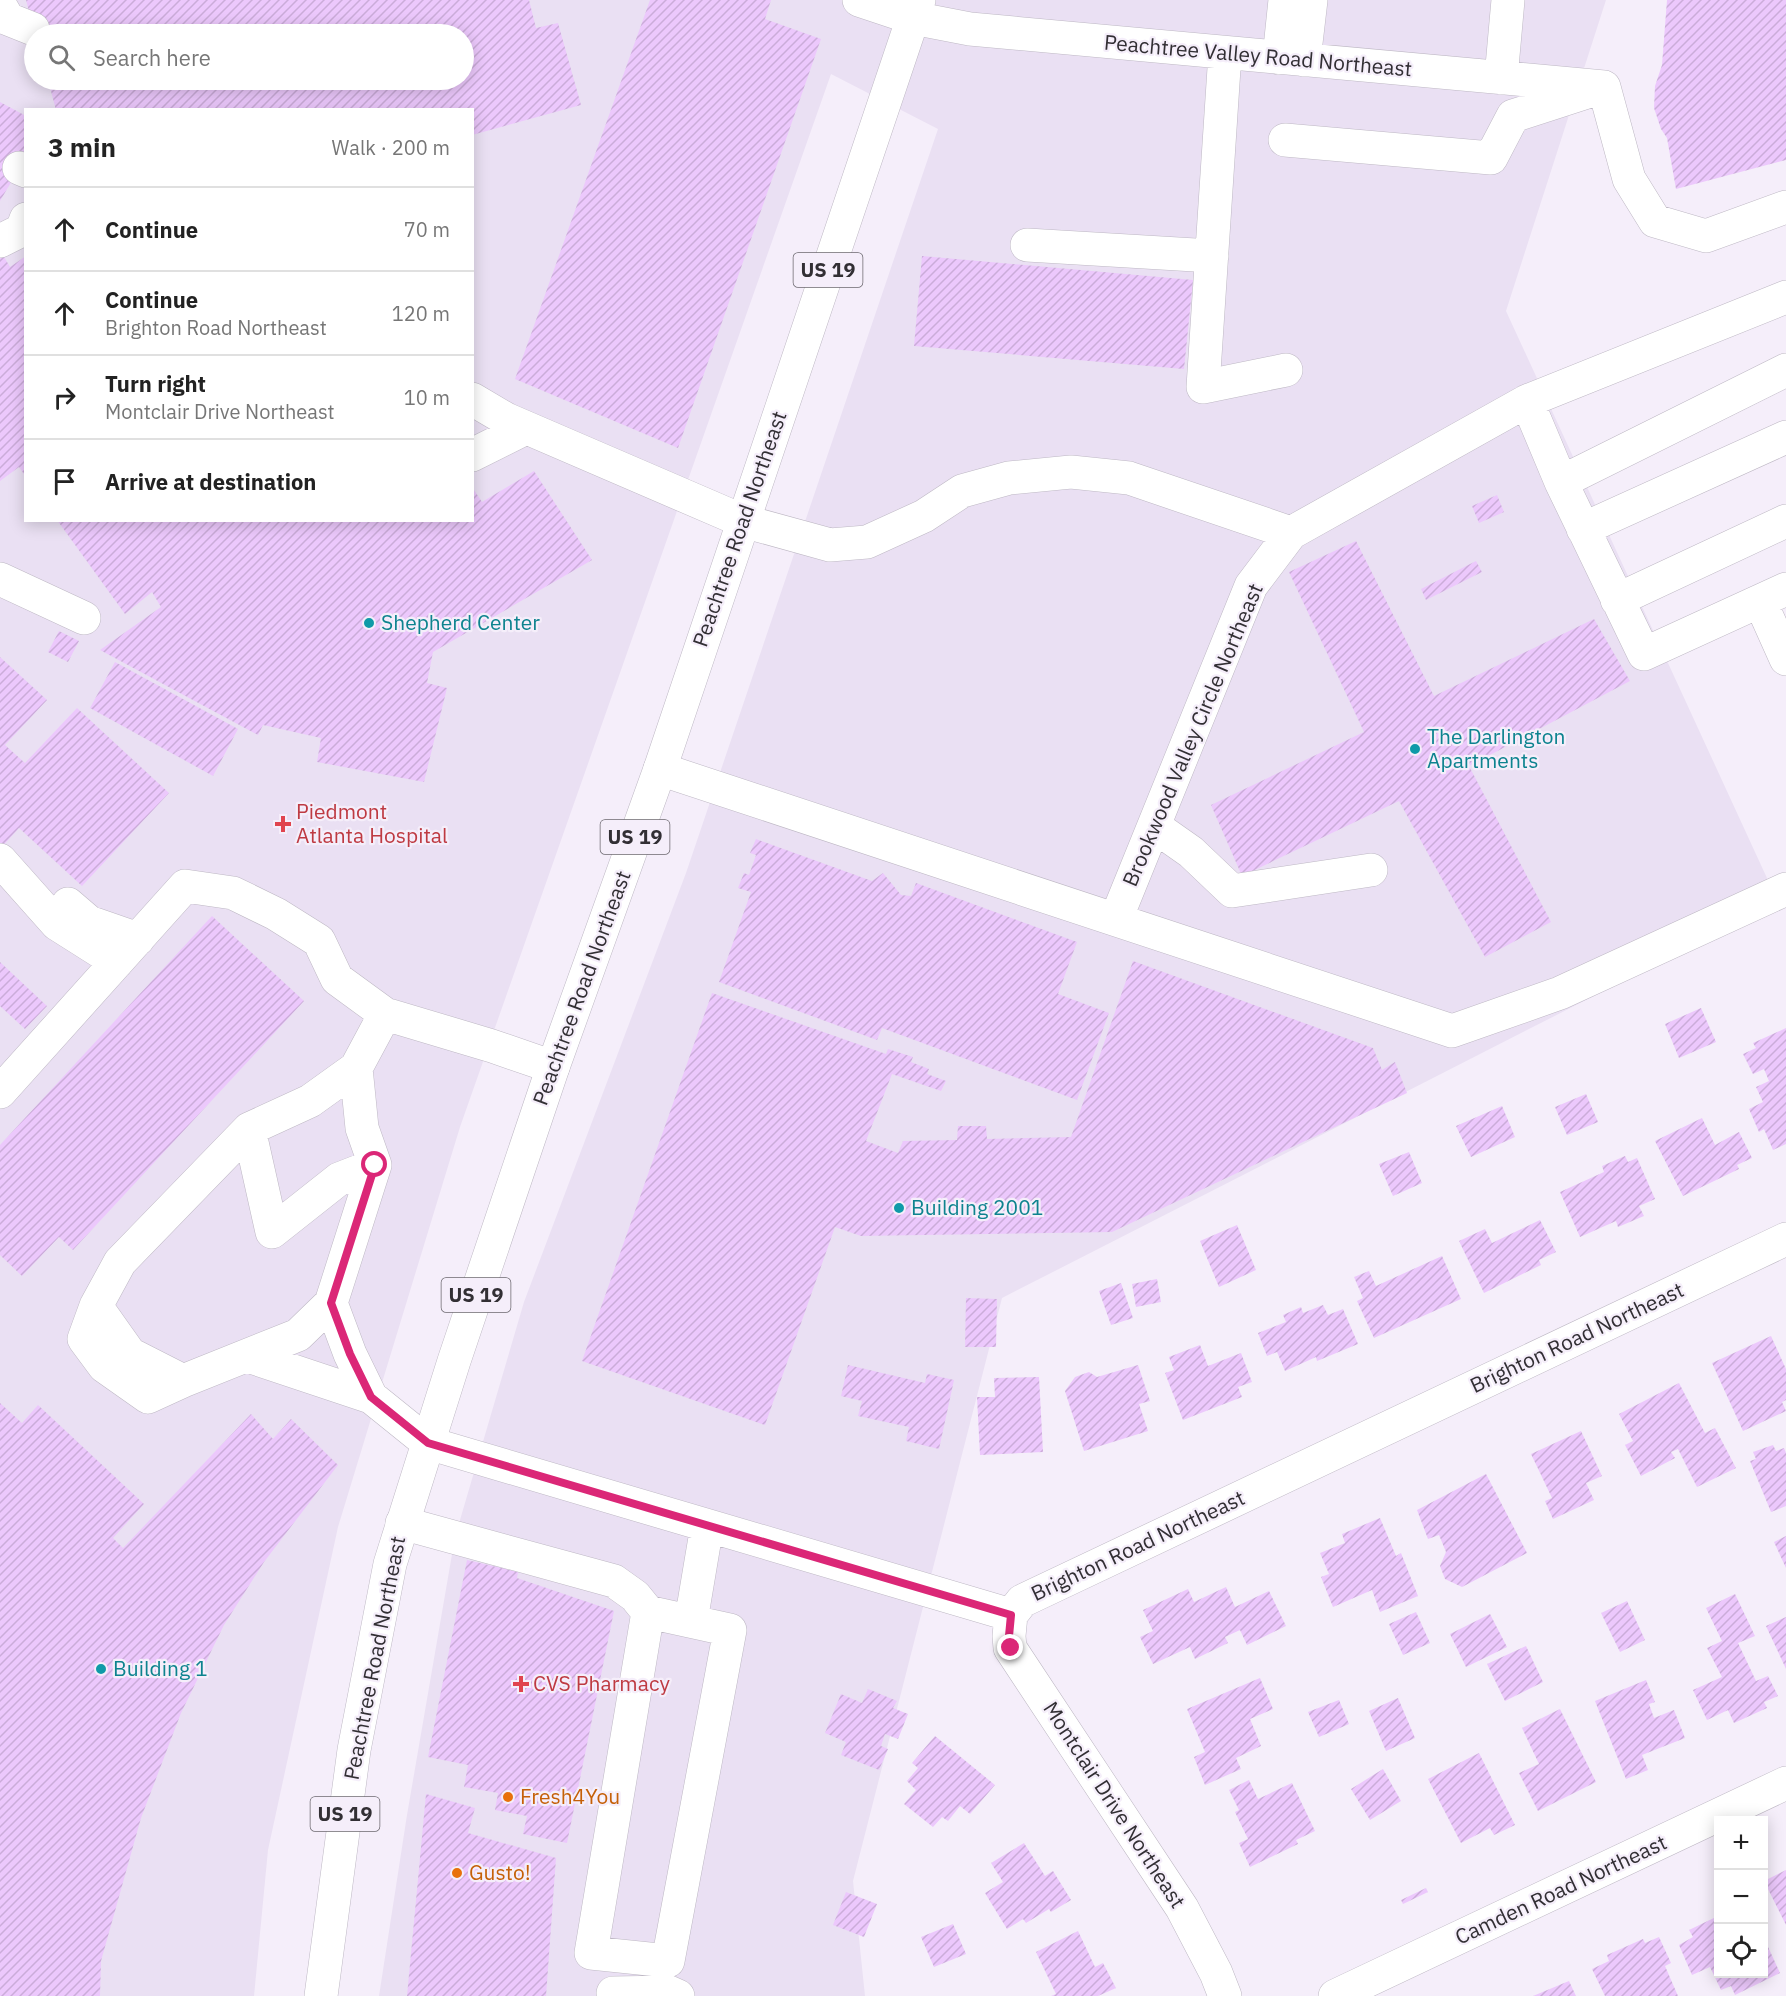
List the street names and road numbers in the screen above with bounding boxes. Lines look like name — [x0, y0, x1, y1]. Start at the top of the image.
street label: Peachtree Valley Road Northeast — [1103, 28, 1413, 82]
road number: US 19 — [794, 253, 862, 287]
street label: Peachtree Road Northeast — [686, 407, 793, 650]
street label: Brookwood Valley Circle Northeast — [1115, 579, 1269, 890]
road number: US 19 — [600, 820, 670, 854]
street label: Peachtree Road Northeast — [526, 867, 637, 1109]
street label: Brighton Road Northeast — [1465, 1275, 1688, 1399]
road number: US 19 — [442, 1278, 510, 1312]
street label: Brighton Road Northeast — [1026, 1483, 1249, 1607]
street label: Peachtree Road Northeast — [337, 1534, 411, 1782]
street label: Montclair Drive Northeast — [1037, 1696, 1192, 1913]
road number: US 19 — [310, 1797, 380, 1831]
street label: Camden Road Northeast — [1450, 1828, 1671, 1950]

